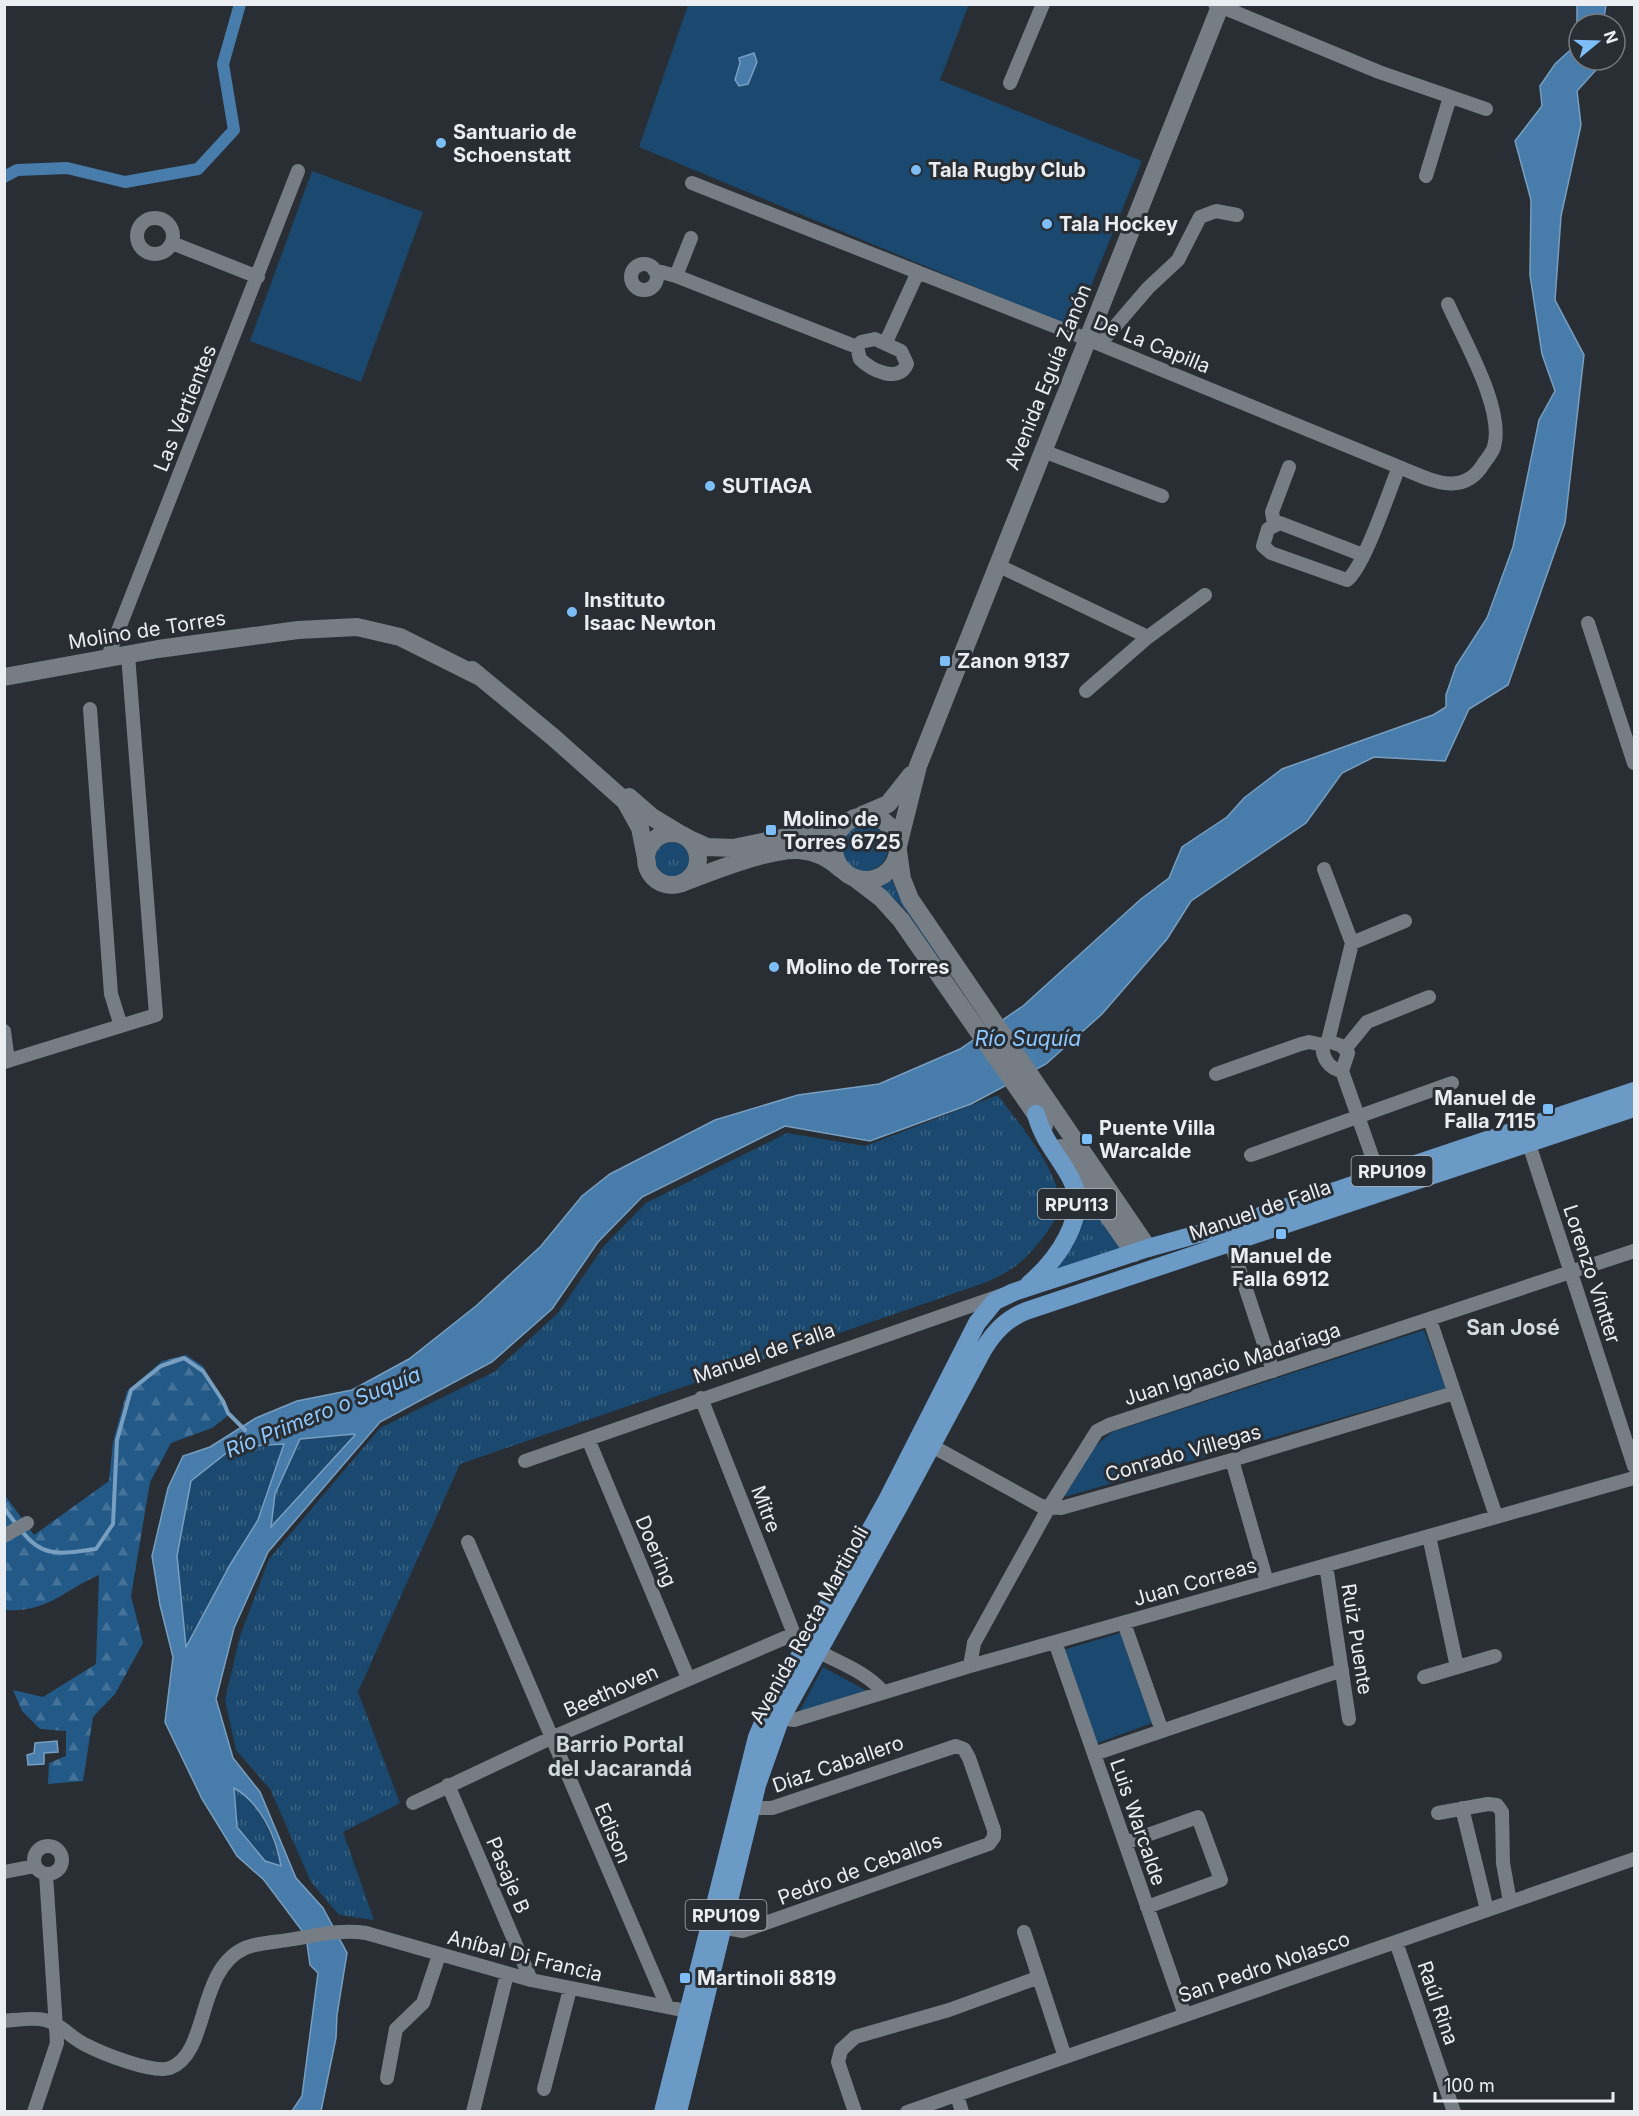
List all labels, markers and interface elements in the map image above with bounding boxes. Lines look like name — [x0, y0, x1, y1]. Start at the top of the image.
north arrow — [1567, 12, 1627, 72]
text: N — [1600, 28, 1623, 46]
place label: Santuario de Schoenstatt — [453, 120, 577, 167]
marker: Santuario de Schoenstatt — [434, 136, 448, 150]
place label: Tala Rugby Club — [928, 158, 1086, 182]
marker: Tala Rugby Club — [909, 163, 923, 177]
place label: Tala Hockey — [1059, 212, 1178, 236]
marker: Tala Hockey — [1040, 217, 1054, 231]
street label: Avenida Eguía Zanón — [1000, 281, 1096, 473]
street label: De La Capilla — [1090, 310, 1214, 378]
street label: Las Vertientes — [149, 341, 221, 475]
place label: SUTIAGA — [722, 474, 812, 498]
marker: SUTIAGA — [703, 479, 717, 493]
place label: Instituto Isaac Newton — [584, 588, 716, 635]
marker: Instituto Isaac Newton — [565, 605, 579, 619]
street label: Molino de Torres — [66, 606, 228, 654]
place label: Zanon 9137 — [957, 649, 1070, 673]
marker: Zanon 9137 — [938, 654, 952, 668]
place label: Molino de Torres 6725 — [783, 807, 901, 854]
marker: Molino de Torres 6725 — [764, 823, 778, 837]
place label: Molino de Torres — [786, 955, 950, 979]
marker: Molino de Torres — [767, 960, 781, 974]
water label: Río Suquía — [975, 1026, 1081, 1051]
place label: Manuel de Falla 7115 — [1434, 1086, 1536, 1133]
marker: Manuel de Falla 7115 — [1541, 1102, 1555, 1116]
place label: Puente Villa Warcalde — [1099, 1116, 1215, 1163]
marker: Puente Villa Warcalde — [1080, 1132, 1094, 1146]
road number: RPU109 — [1352, 1156, 1432, 1186]
street label: Manuel de Falla — [1186, 1175, 1334, 1245]
road number: RPU113 — [1038, 1189, 1116, 1219]
street label: Lorenzo Vintter — [1558, 1202, 1626, 1347]
marker: Manuel de Falla 6912 — [1274, 1227, 1288, 1241]
place label: Manuel de Falla 6912 — [1230, 1244, 1332, 1291]
district label: San José — [1466, 1315, 1560, 1340]
street label: Manuel de Falla — [690, 1318, 838, 1388]
street label: Juan Ignacio Madariaga — [1121, 1318, 1343, 1410]
water label: Río Primero o Suquía — [222, 1361, 424, 1463]
street label: Conrado Villegas — [1102, 1419, 1264, 1487]
street label: Mitre — [746, 1482, 786, 1536]
street label: Doering — [630, 1512, 682, 1590]
street label: Avenida Recta Martinoli — [745, 1522, 873, 1728]
street label: Juan Correas — [1131, 1553, 1259, 1611]
street label: Ruiz Puente — [1336, 1582, 1378, 1696]
street label: Beethoven — [560, 1660, 662, 1722]
street label: Díaz Caballero — [769, 1730, 907, 1798]
district label: Barrio Portal del Jacarandá — [548, 1732, 692, 1781]
street label: Luis Warcalde — [1105, 1755, 1171, 1889]
street label: Edison — [590, 1799, 636, 1867]
street label: Pedro de Ceballos — [775, 1828, 945, 1910]
street label: Pasaje B — [481, 1833, 535, 1917]
road number: RPU109 — [686, 1900, 766, 1930]
street label: Aníbal Di Francia — [445, 1925, 605, 1987]
street label: San Pedro Nolasco — [1175, 1926, 1353, 2008]
street label: Raúl Rina — [1412, 1958, 1464, 2048]
place label: Martinoli 8819 — [697, 1966, 836, 1990]
marker: Martinoli 8819 — [678, 1971, 692, 1985]
scale bar — [1435, 2065, 1614, 2103]
text: 100 m — [1444, 2075, 1495, 2096]

